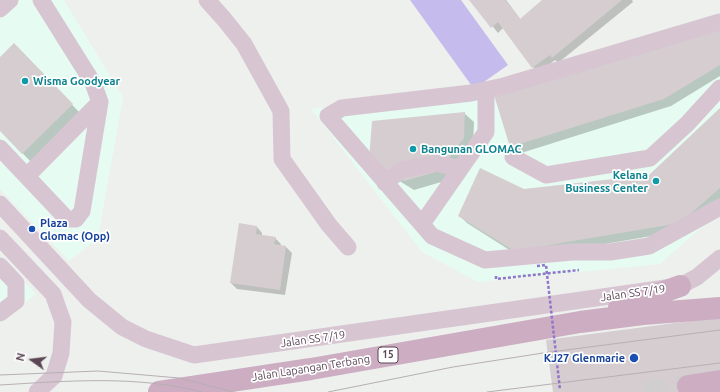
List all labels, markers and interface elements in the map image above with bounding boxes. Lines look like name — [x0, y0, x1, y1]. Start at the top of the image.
place label: Wisma Goodyear — [33, 74, 120, 88]
marker: Wisma Goodyear — [20, 76, 30, 86]
place label: Bangunan GLOMAC — [421, 142, 521, 156]
marker: Bangunan GLOMAC — [408, 144, 418, 154]
place label: Kelana Business Center — [565, 168, 648, 194]
marker: Kelana Business Center — [651, 176, 661, 186]
place label: Plaza Glomac (Opp) — [40, 216, 110, 242]
marker: Plaza Glomac (Opp) — [27, 224, 37, 234]
street label: Jalan SS 7/19 — [600, 282, 666, 304]
street label: Jalan SS 7/19 — [280, 328, 346, 350]
north arrow — [12, 340, 52, 380]
road number: 15 — [378, 347, 398, 363]
place label: KJ27 Glenmarie — [544, 351, 625, 365]
text: N — [14, 352, 27, 363]
street label: Jalan Lapangan Terbang — [251, 352, 371, 384]
marker: KJ27 Glenmarie — [628, 352, 640, 364]

